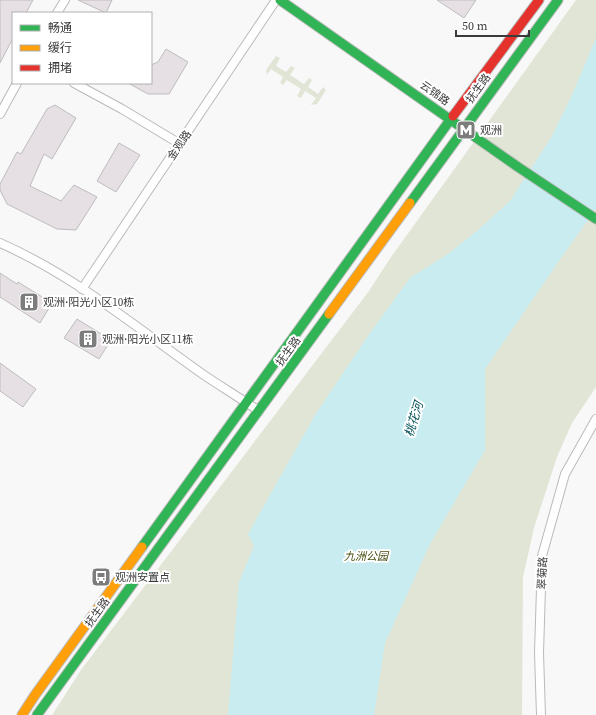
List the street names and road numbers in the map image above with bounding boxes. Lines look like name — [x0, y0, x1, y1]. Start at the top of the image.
street label: 抚生路 — [463, 71, 494, 106]
street label: 云锦路 — [417, 78, 453, 109]
street label: 金观路 — [164, 127, 195, 163]
street label: 抚生路 — [273, 334, 304, 369]
street label: 翠菊路 — [534, 556, 551, 590]
street label: 抚生路 — [82, 595, 113, 630]

